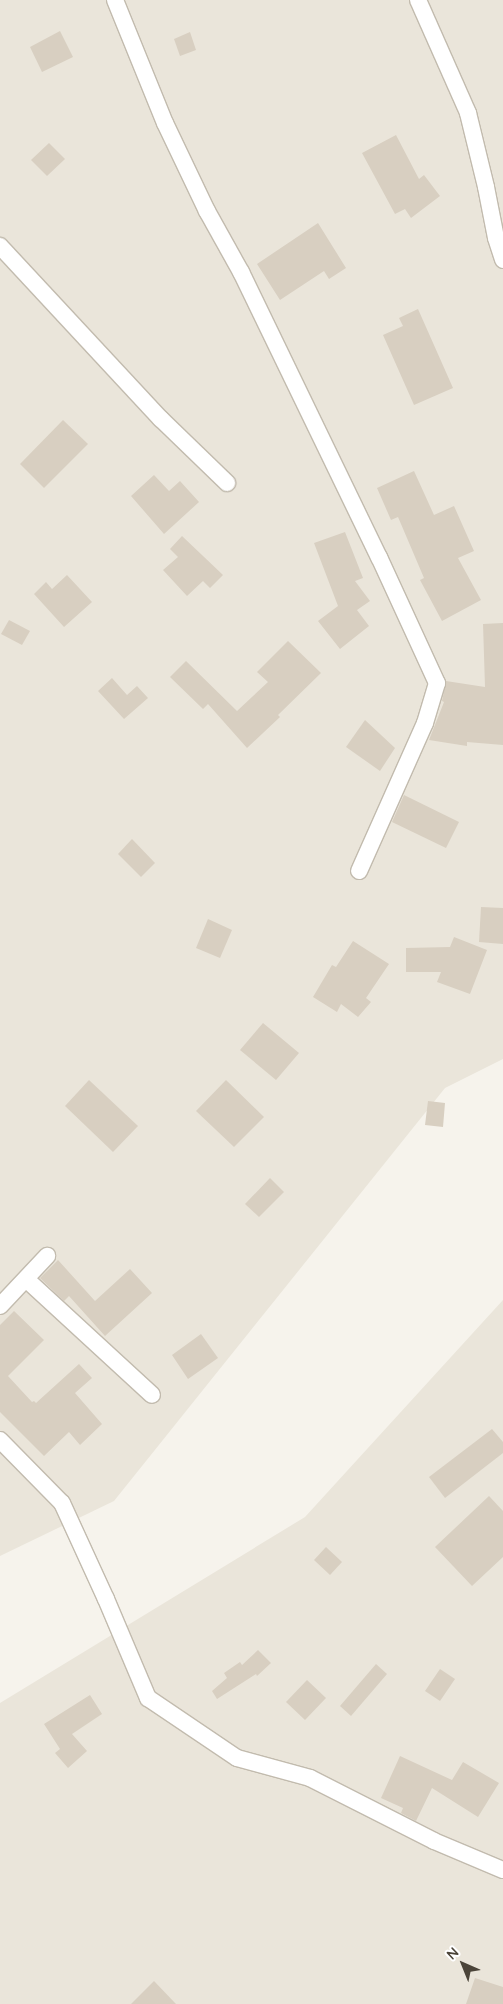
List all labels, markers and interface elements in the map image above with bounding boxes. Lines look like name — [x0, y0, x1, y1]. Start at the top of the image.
north arrow — [438, 1939, 488, 1989]
text: N — [443, 1943, 463, 1963]

